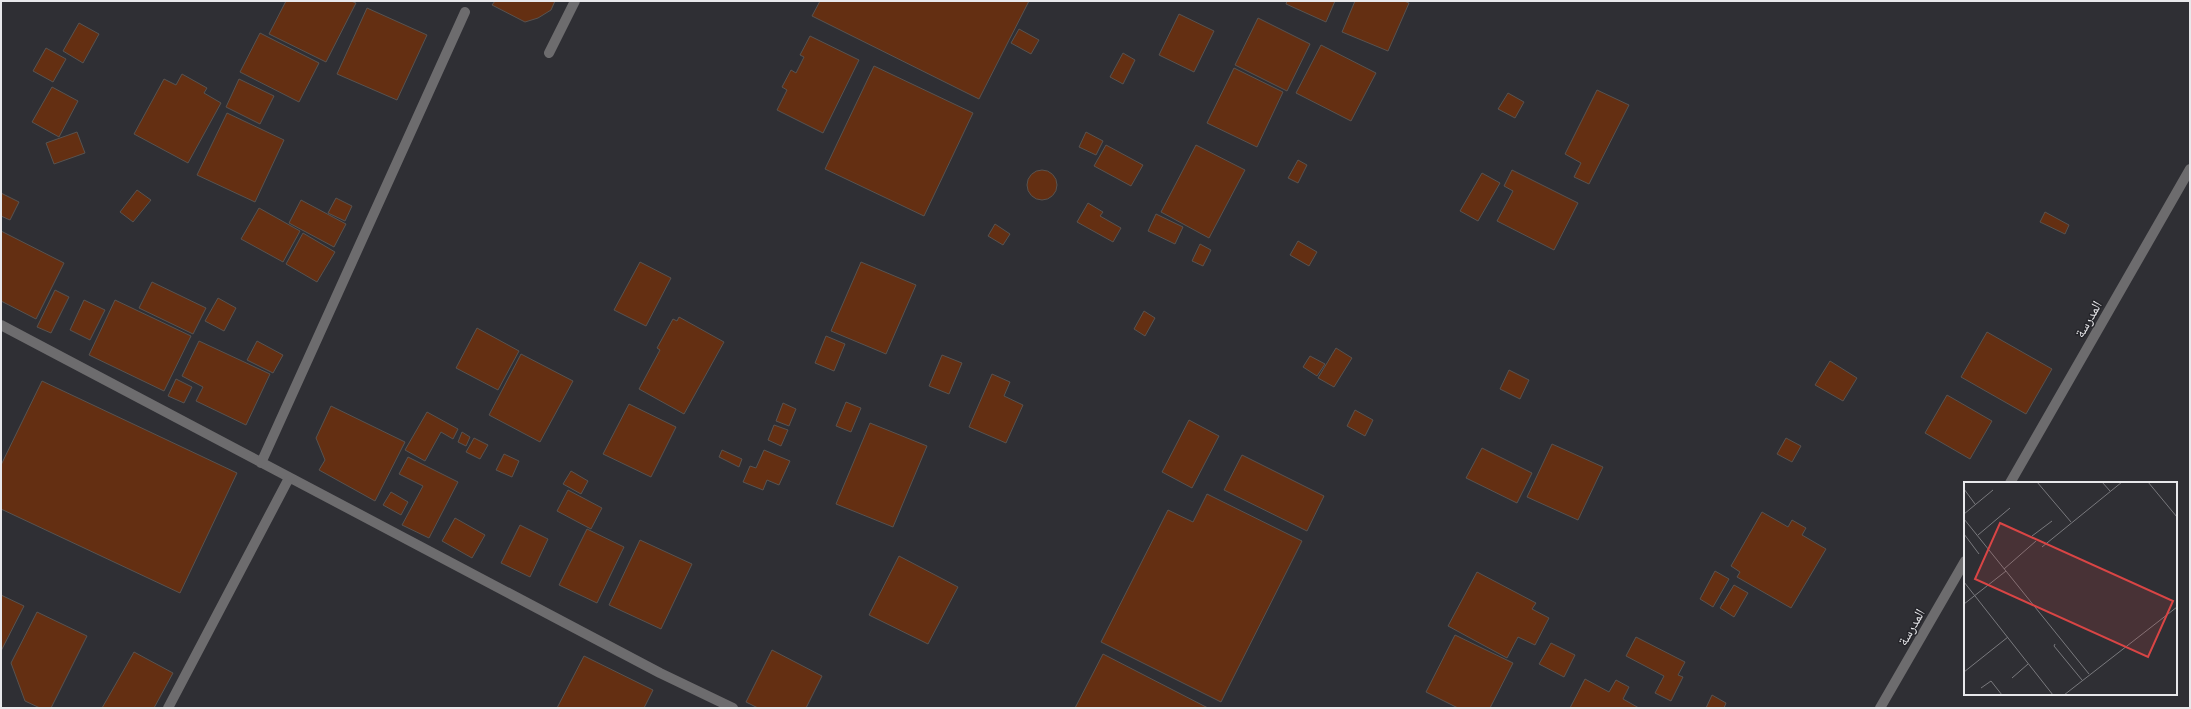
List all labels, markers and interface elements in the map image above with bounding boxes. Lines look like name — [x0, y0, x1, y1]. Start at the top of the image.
street label: المدرسة — [2070, 297, 2106, 341]
inset map — [1964, 482, 2177, 695]
street label: المدرسة — [1893, 605, 1929, 649]

